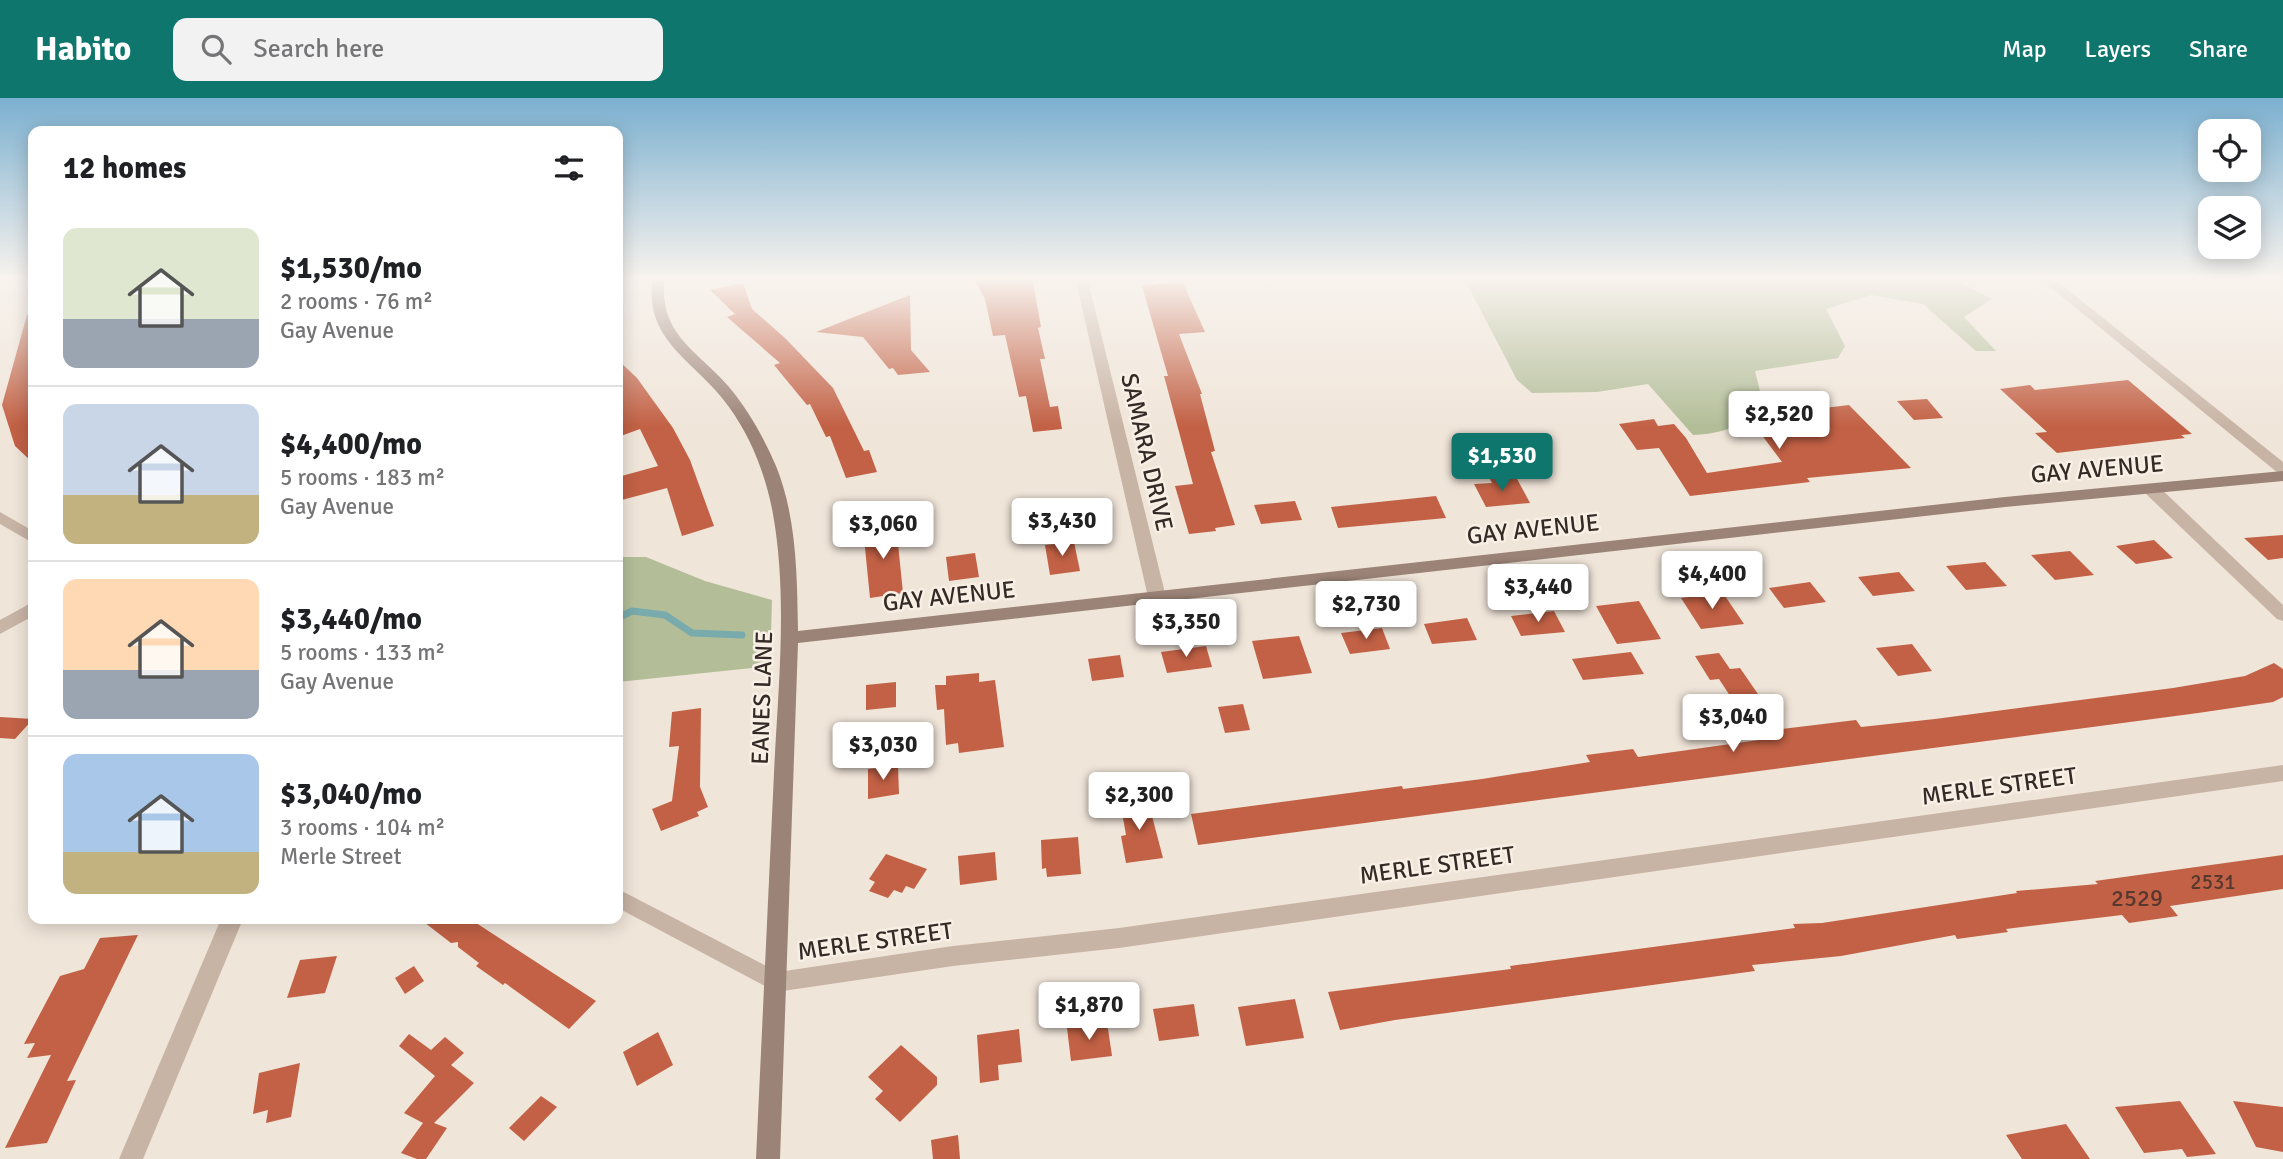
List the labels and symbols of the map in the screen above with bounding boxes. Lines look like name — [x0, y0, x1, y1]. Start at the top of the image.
street label: SAMARA DRIVE — [1114, 370, 1180, 534]
pin: $2,520 — [1722, 392, 1836, 451]
pin: $1,530 — [1445, 434, 1559, 493]
street label: GAY AVENUE — [2029, 448, 2165, 490]
pin: $3,430 — [1005, 498, 1119, 558]
pin: $3,060 — [826, 502, 940, 561]
street label: GAY AVENUE — [1465, 507, 1601, 551]
pin: $4,400 — [1655, 552, 1769, 611]
pin: $3,440 — [1481, 564, 1595, 624]
street label: GAY AVENUE — [881, 574, 1017, 618]
pin: $2,730 — [1309, 582, 1423, 641]
pin: $3,350 — [1129, 600, 1243, 659]
street label: EANES LANE — [745, 631, 779, 765]
pin: $3,040 — [1676, 694, 1790, 754]
pin: $3,030 — [826, 722, 940, 782]
street label: MERLE STREET — [1919, 760, 2079, 812]
pin: $2,300 — [1082, 772, 1196, 832]
street label: MERLE STREET — [1357, 839, 1517, 891]
house number: 2531 — [2190, 869, 2236, 895]
house number: 2529 — [2111, 883, 2163, 913]
street label: MERLE STREET — [795, 915, 955, 967]
pin: $1,870 — [1032, 982, 1146, 1042]

